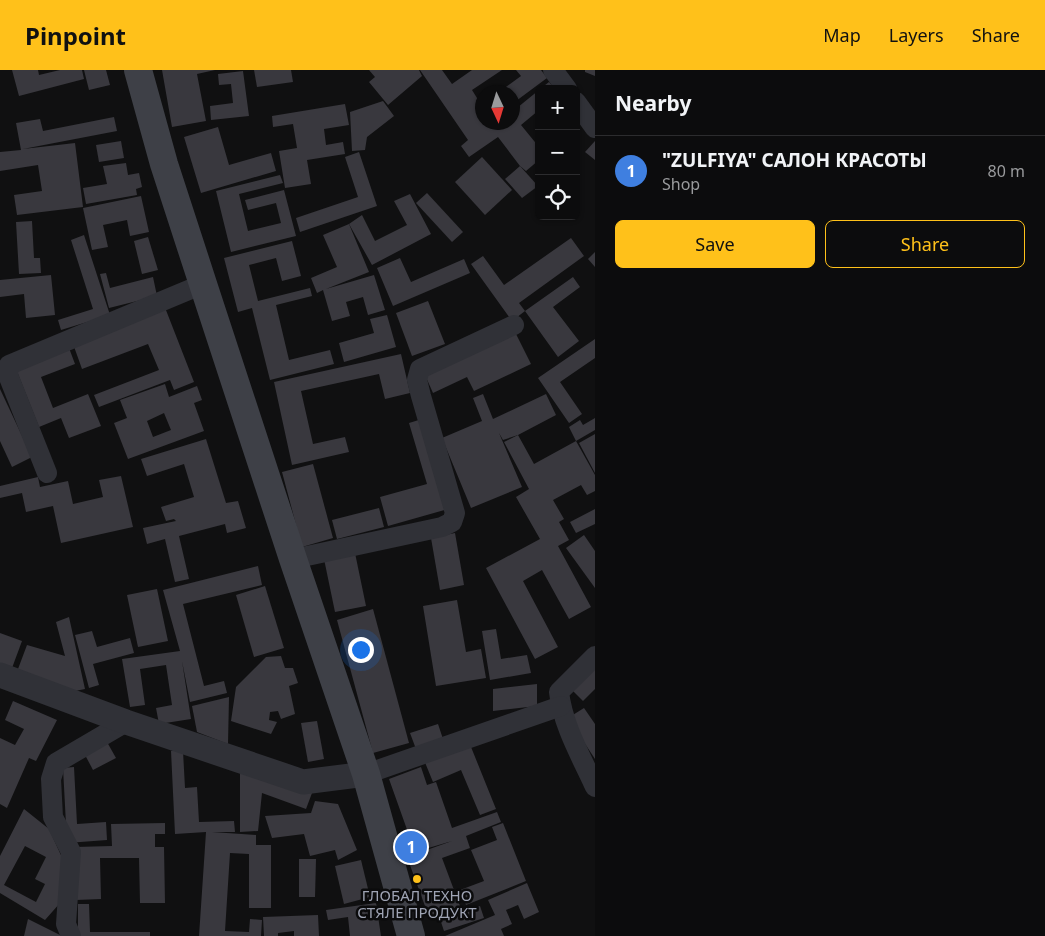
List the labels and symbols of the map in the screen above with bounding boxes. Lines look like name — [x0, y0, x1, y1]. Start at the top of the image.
north arrow — [475, 85, 520, 130]
your location — [348, 637, 374, 663]
pin: 1 — [395, 828, 427, 866]
marker: ГЛОБАЛ ТЕХНО СТЯЛЕ ПРОДУКТ — [411, 873, 423, 885]
place label: ГЛОБАЛ ТЕХНО СТЯЛЕ ПРОДУКТ — [357, 885, 477, 922]

